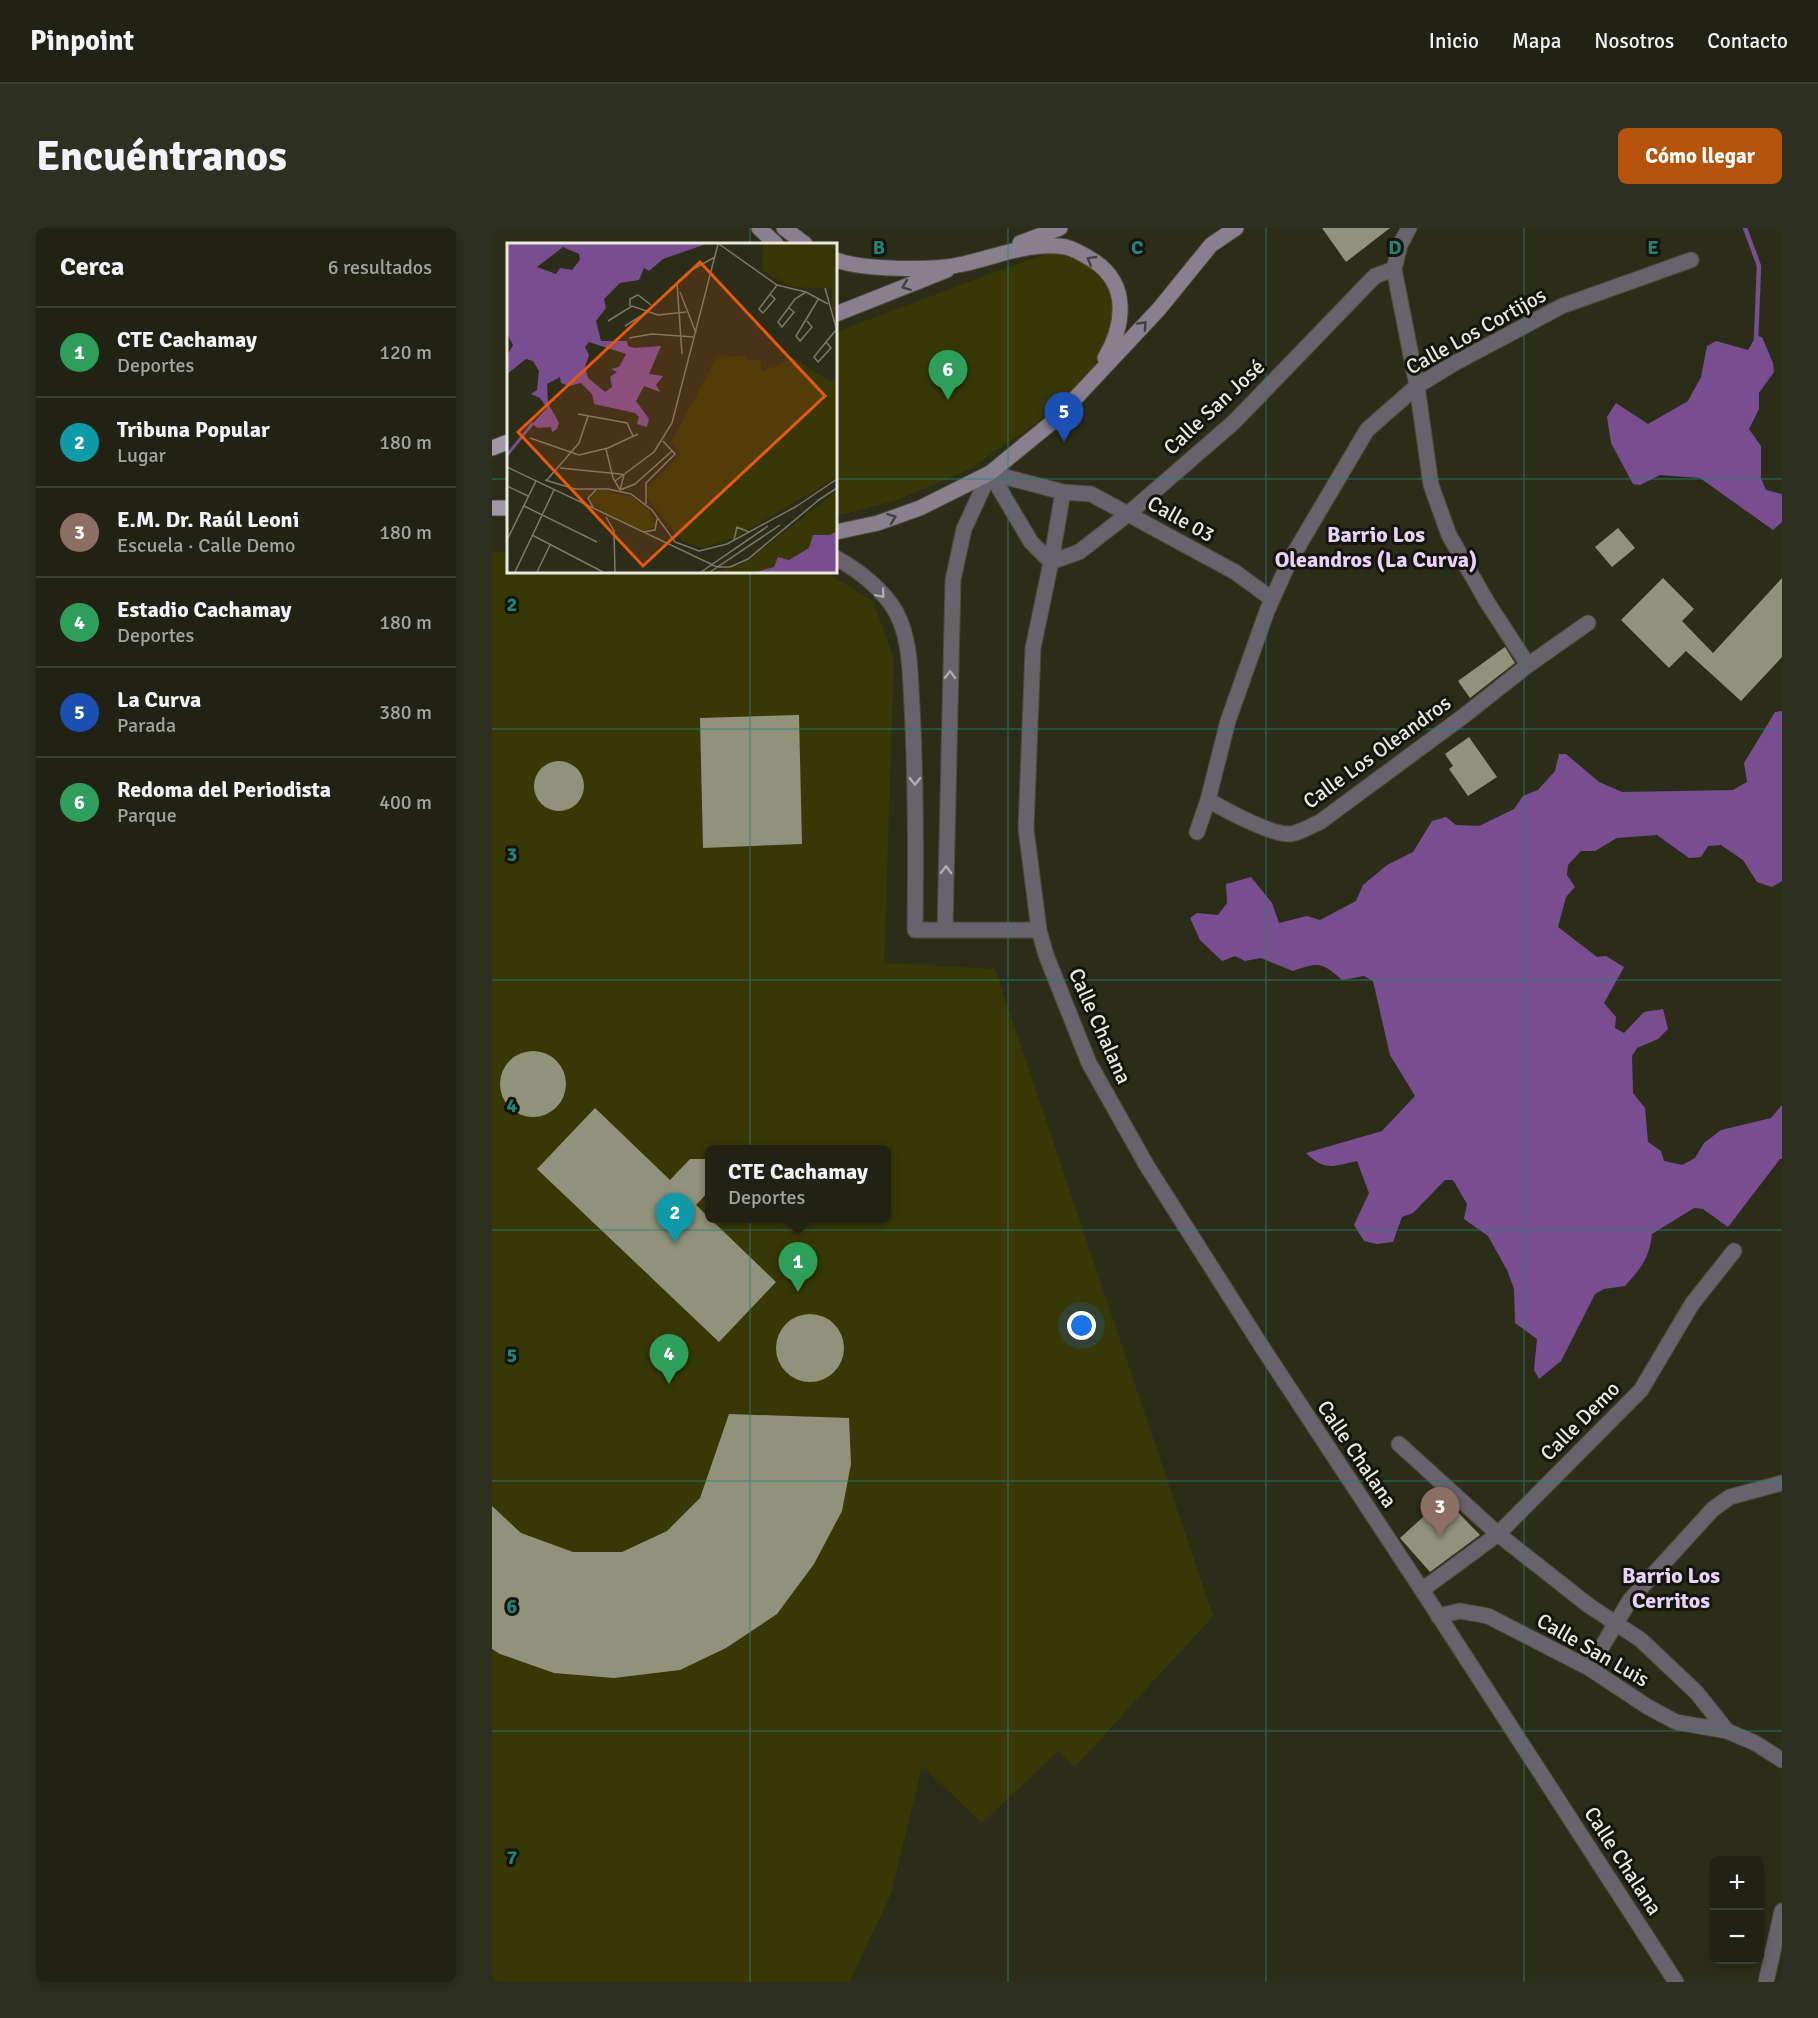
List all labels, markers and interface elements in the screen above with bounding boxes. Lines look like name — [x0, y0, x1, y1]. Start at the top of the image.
text: Pinpoint — [30, 24, 134, 58]
text: Inicio — [1429, 28, 1479, 54]
text: Mapa — [1512, 28, 1561, 54]
text: Nosotros — [1594, 28, 1674, 54]
text: Contacto — [1707, 28, 1788, 54]
button: Cómo llegar — [1618, 128, 1782, 184]
text: Encuéntranos — [36, 131, 287, 182]
text: B — [873, 235, 885, 260]
text: C — [1131, 235, 1143, 260]
text: D — [1388, 235, 1402, 260]
text: E — [1647, 235, 1659, 260]
inset map — [507, 243, 837, 573]
text: Cerca — [60, 251, 124, 283]
text: 6 resultados — [328, 255, 432, 280]
one-way arrow — [1087, 255, 1097, 267]
one-way arrow — [901, 279, 911, 292]
street label: Calle Los Cortijos — [1401, 282, 1551, 380]
one-way arrow — [1136, 322, 1147, 332]
text: CTE Cachamay — [117, 326, 257, 353]
text: 1 — [74, 340, 85, 365]
text: 120 m — [379, 340, 432, 365]
pin: 6 — [928, 350, 968, 400]
text: Deportes — [117, 353, 194, 378]
street label: Calle San José — [1158, 354, 1270, 460]
pin: 5 — [1044, 392, 1084, 442]
text: Tribuna Popular — [117, 416, 270, 443]
text: 2 — [74, 430, 85, 455]
text: 180 m — [379, 430, 432, 455]
text: Lugar — [117, 443, 166, 468]
street label: Calle 03 — [1143, 490, 1219, 548]
text: E.M. Dr. Raúl Leoni — [117, 506, 299, 533]
one-way arrow — [886, 512, 897, 525]
text: 3 — [74, 520, 85, 545]
text: 180 m — [379, 520, 432, 545]
district label: Barrio Los Oleandros (La Curva) — [1275, 521, 1477, 573]
text: Escuela · Calle Demo — [117, 533, 295, 558]
one-way arrow — [874, 587, 885, 598]
text: 2 — [507, 592, 517, 617]
text: Estadio Cachamay — [117, 596, 291, 623]
text: 4 — [74, 610, 85, 635]
text: 180 m — [379, 610, 432, 635]
text: Deportes — [117, 623, 194, 648]
one-way arrow — [944, 671, 956, 680]
text: La Curva — [117, 686, 201, 713]
street label: Calle Los Oleandros — [1298, 690, 1456, 814]
text: 5 — [74, 700, 85, 725]
text: 380 m — [379, 700, 432, 725]
text: Parada — [117, 713, 176, 738]
text: Redoma del Periodista — [117, 776, 331, 803]
one-way arrow — [908, 777, 921, 786]
text: 6 — [74, 790, 85, 815]
text: 400 m — [379, 790, 432, 815]
text: Parque — [117, 803, 177, 828]
text: 3 — [507, 842, 517, 867]
one-way arrow — [940, 866, 952, 875]
street label: Calle Chalana — [1063, 964, 1137, 1088]
text: 4 — [507, 1093, 518, 1118]
popup — [705, 1145, 891, 1223]
text: CTE Cachamay — [728, 1158, 868, 1185]
text: Deportes — [728, 1185, 805, 1210]
pin: 2 — [656, 1194, 694, 1243]
pin: 1 — [778, 1242, 818, 1292]
your location — [1067, 1311, 1096, 1340]
pin: 4 — [650, 1334, 688, 1384]
text: 5 — [507, 1343, 517, 1368]
street label: Calle Demo — [1535, 1376, 1625, 1466]
street label: Calle Chalana — [1312, 1395, 1402, 1513]
pin: 3 — [1420, 1488, 1460, 1537]
district label: Barrio Los Cerritos — [1622, 1562, 1720, 1614]
text: 6 — [507, 1594, 518, 1619]
street label: Calle San Luis — [1532, 1607, 1654, 1693]
street label: Calle Chalana — [1578, 1802, 1668, 1920]
text: 7 — [507, 1845, 518, 1870]
map controls — [1710, 1856, 1764, 1964]
button: + — [1710, 1856, 1764, 1910]
button: − — [1710, 1910, 1764, 1964]

